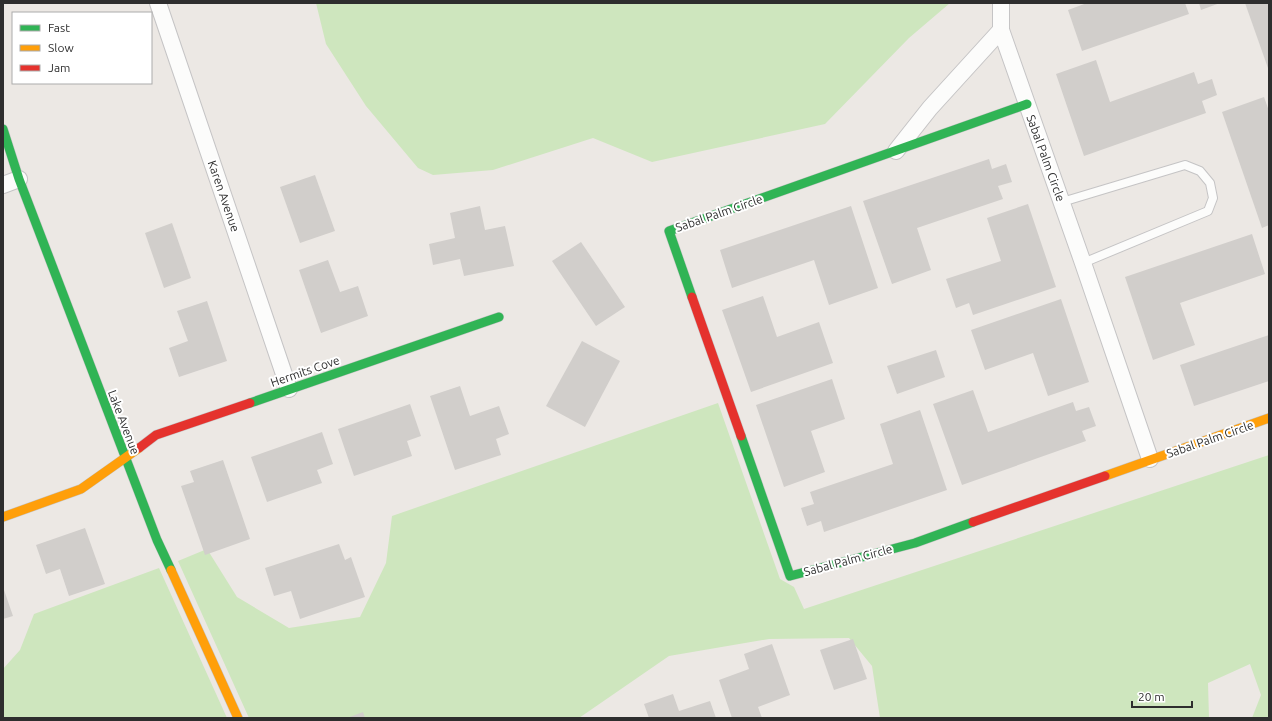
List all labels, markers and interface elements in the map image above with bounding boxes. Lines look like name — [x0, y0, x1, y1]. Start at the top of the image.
legend — [12, 12, 152, 84]
text: Fast — [48, 21, 70, 34]
text: Slow — [48, 41, 74, 54]
text: Jam — [48, 61, 70, 74]
street label: Sabal Palm Circle — [1024, 113, 1068, 203]
street label: Karen Avenue — [206, 159, 242, 233]
street label: Sabal Palm Circle — [674, 192, 764, 234]
street label: Hermits Cove — [269, 353, 341, 389]
street label: Lake Avenue — [106, 388, 142, 456]
street label: Sabal Palm Circle — [1165, 418, 1255, 460]
street label: Sabal Palm Circle — [802, 542, 894, 578]
scale bar — [1132, 683, 1192, 709]
text: 20 m — [1138, 690, 1165, 703]

